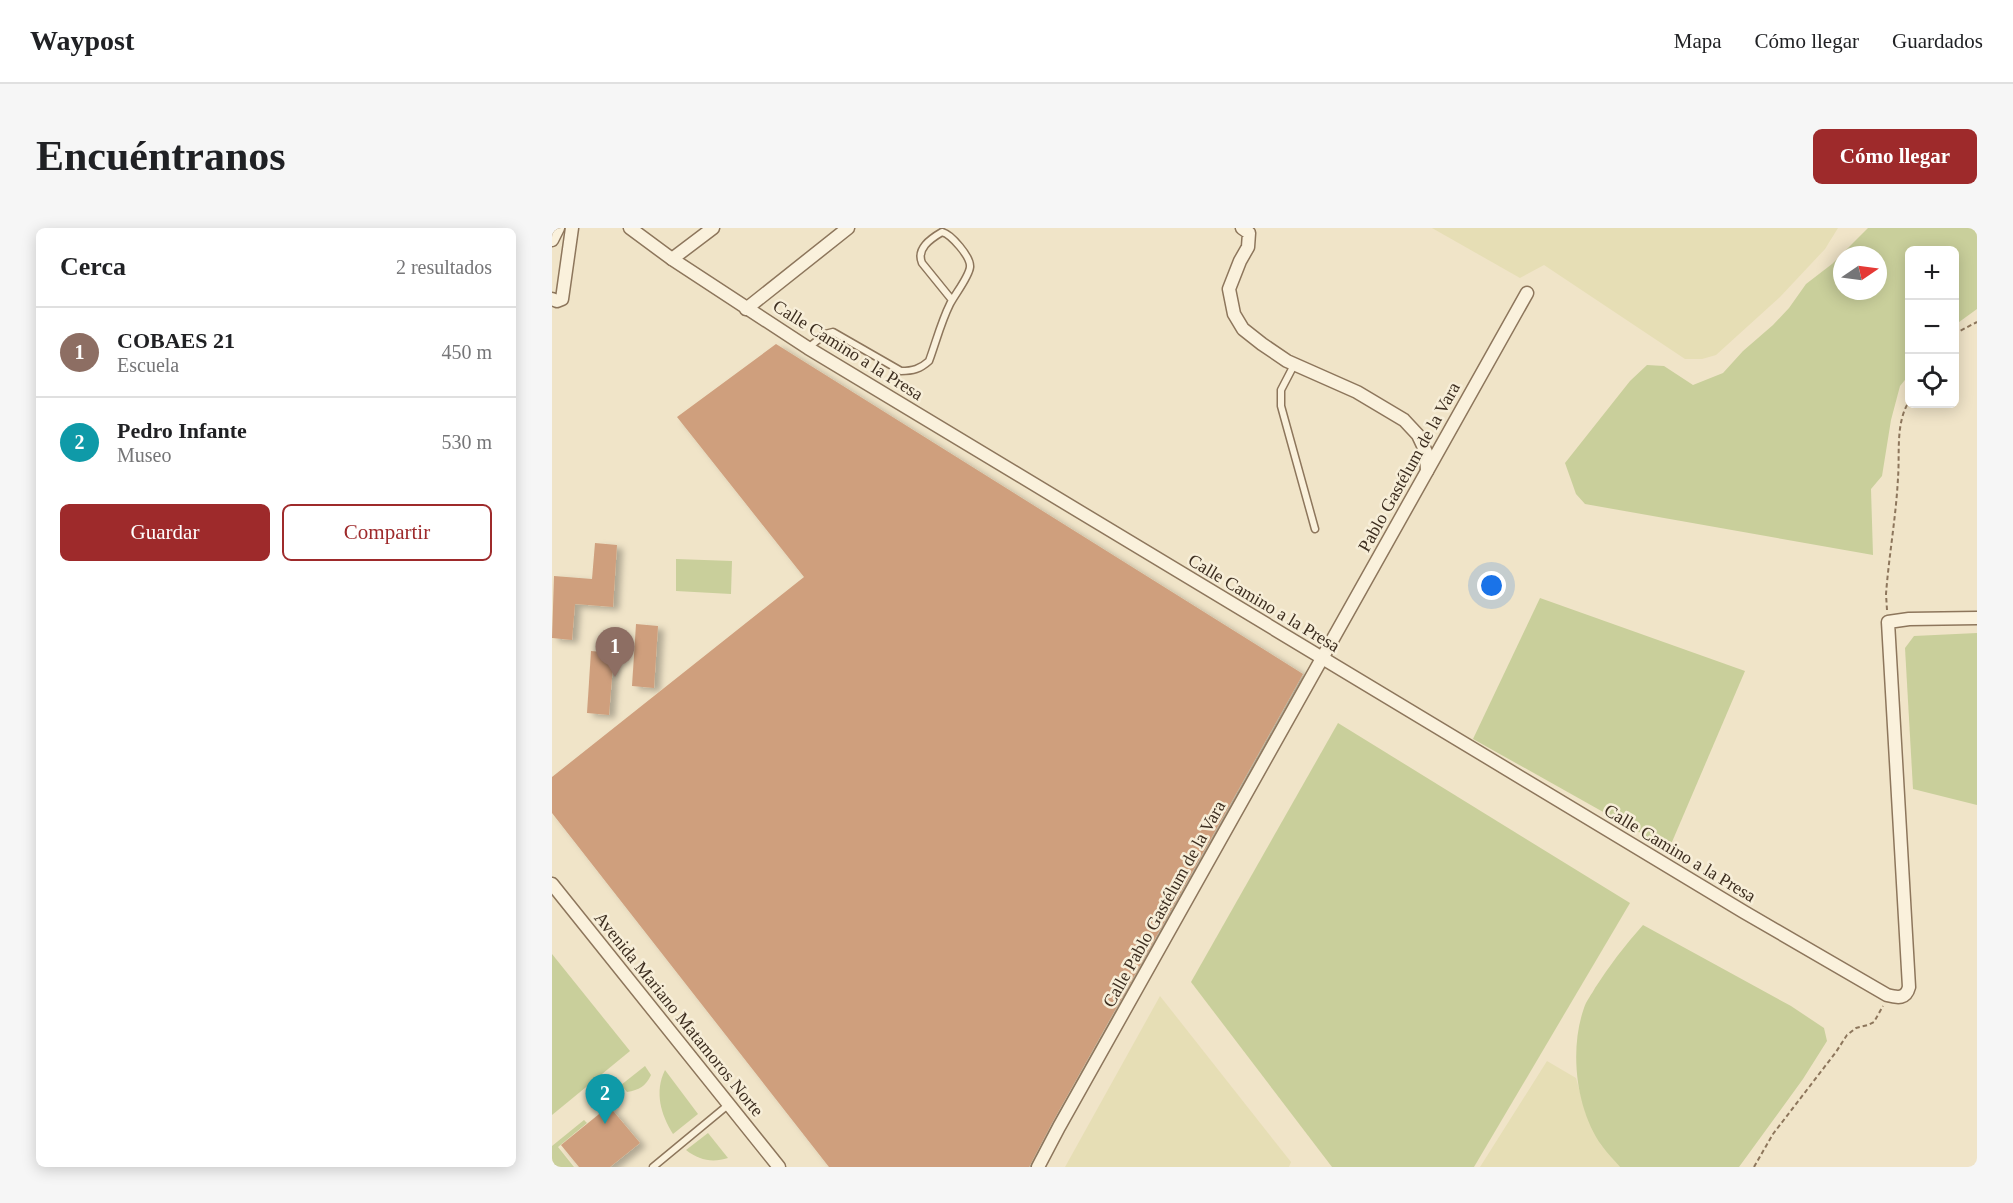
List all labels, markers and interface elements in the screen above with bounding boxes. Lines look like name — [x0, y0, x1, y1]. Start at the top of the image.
text: Waypost — [30, 25, 134, 56]
text: Mapa — [1674, 29, 1722, 53]
text: Cómo llegar — [1755, 29, 1859, 53]
text: Guardados — [1892, 29, 1983, 53]
button: Cómo llegar — [1813, 129, 1977, 184]
text: Encuéntranos — [36, 133, 286, 179]
north arrow — [1833, 246, 1887, 300]
map controls — [1905, 246, 1959, 408]
button: + — [1905, 246, 1959, 300]
text: Cerca — [60, 252, 126, 281]
text: 2 resultados — [396, 256, 492, 278]
street label: Calle Camino a la Presa — [769, 296, 927, 404]
button: − — [1905, 300, 1959, 354]
text: COBAES 21 — [117, 328, 235, 353]
text: 1 — [75, 341, 85, 363]
text: 450 m — [441, 341, 492, 363]
text: Escuela — [117, 354, 179, 376]
button: locate — [1905, 354, 1959, 408]
street label: Pablo Gastélum de la Vara — [1354, 379, 1464, 555]
text: Pedro Infante — [117, 418, 247, 443]
text: 2 — [75, 431, 85, 453]
text: 530 m — [441, 431, 492, 453]
text: Museo — [117, 444, 171, 466]
button: Guardar — [60, 504, 270, 561]
button: Compartir — [282, 504, 492, 561]
street label: Calle Camino a la Presa — [1185, 550, 1343, 656]
your location — [1477, 571, 1506, 600]
pin: 1 — [596, 628, 634, 677]
street label: Calle Pablo Gastélum de la Vara — [1099, 797, 1229, 1011]
street label: Calle Camino a la Presa — [1601, 800, 1759, 906]
street label: Avenida Mariano Matamoros Norte — [590, 908, 768, 1120]
pin: 2 — [586, 1074, 624, 1124]

